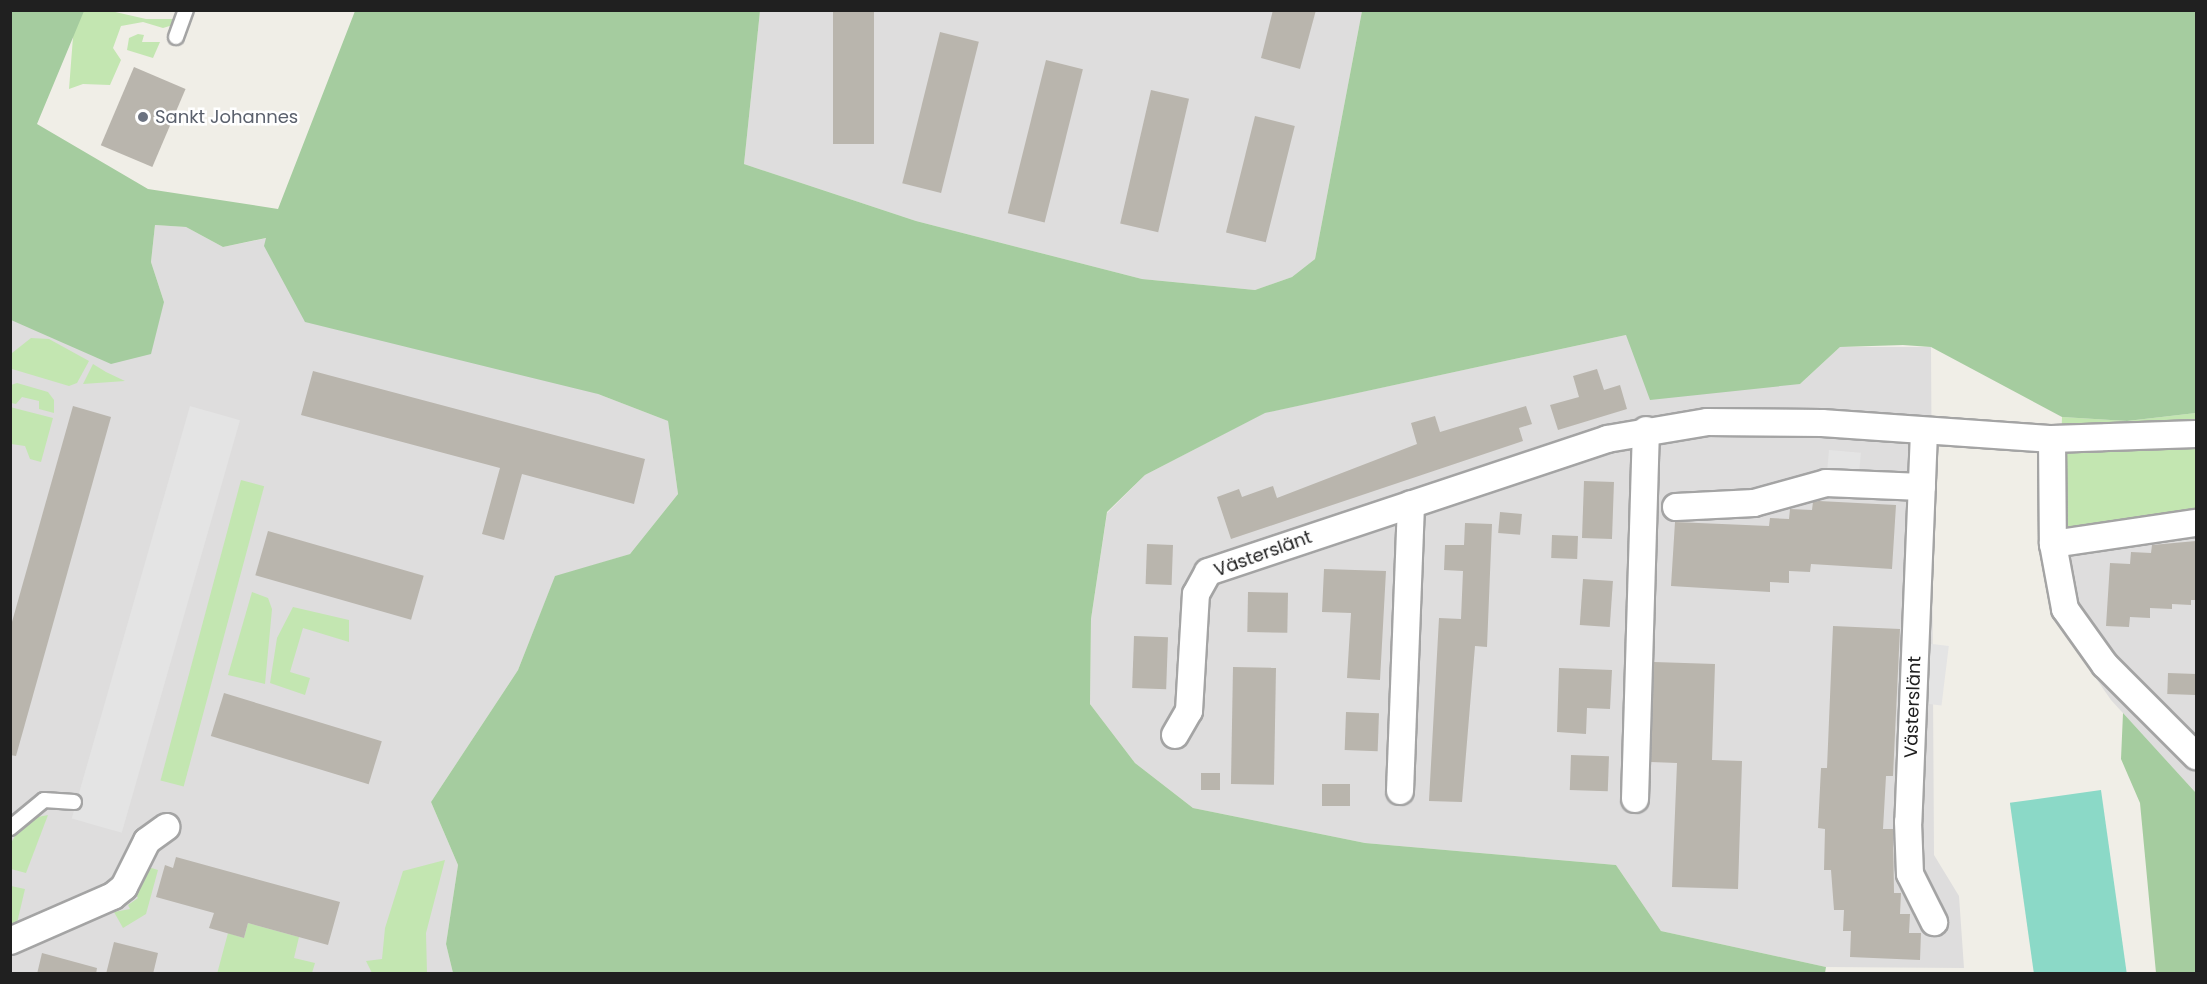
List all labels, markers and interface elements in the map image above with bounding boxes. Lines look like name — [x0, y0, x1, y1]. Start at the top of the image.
place label: Sankt Johannes — [155, 106, 298, 128]
marker: Sankt Johannes — [136, 110, 150, 124]
street label: Västerslänt — [1211, 526, 1315, 582]
street label: Västerslänt — [1900, 656, 1926, 758]

